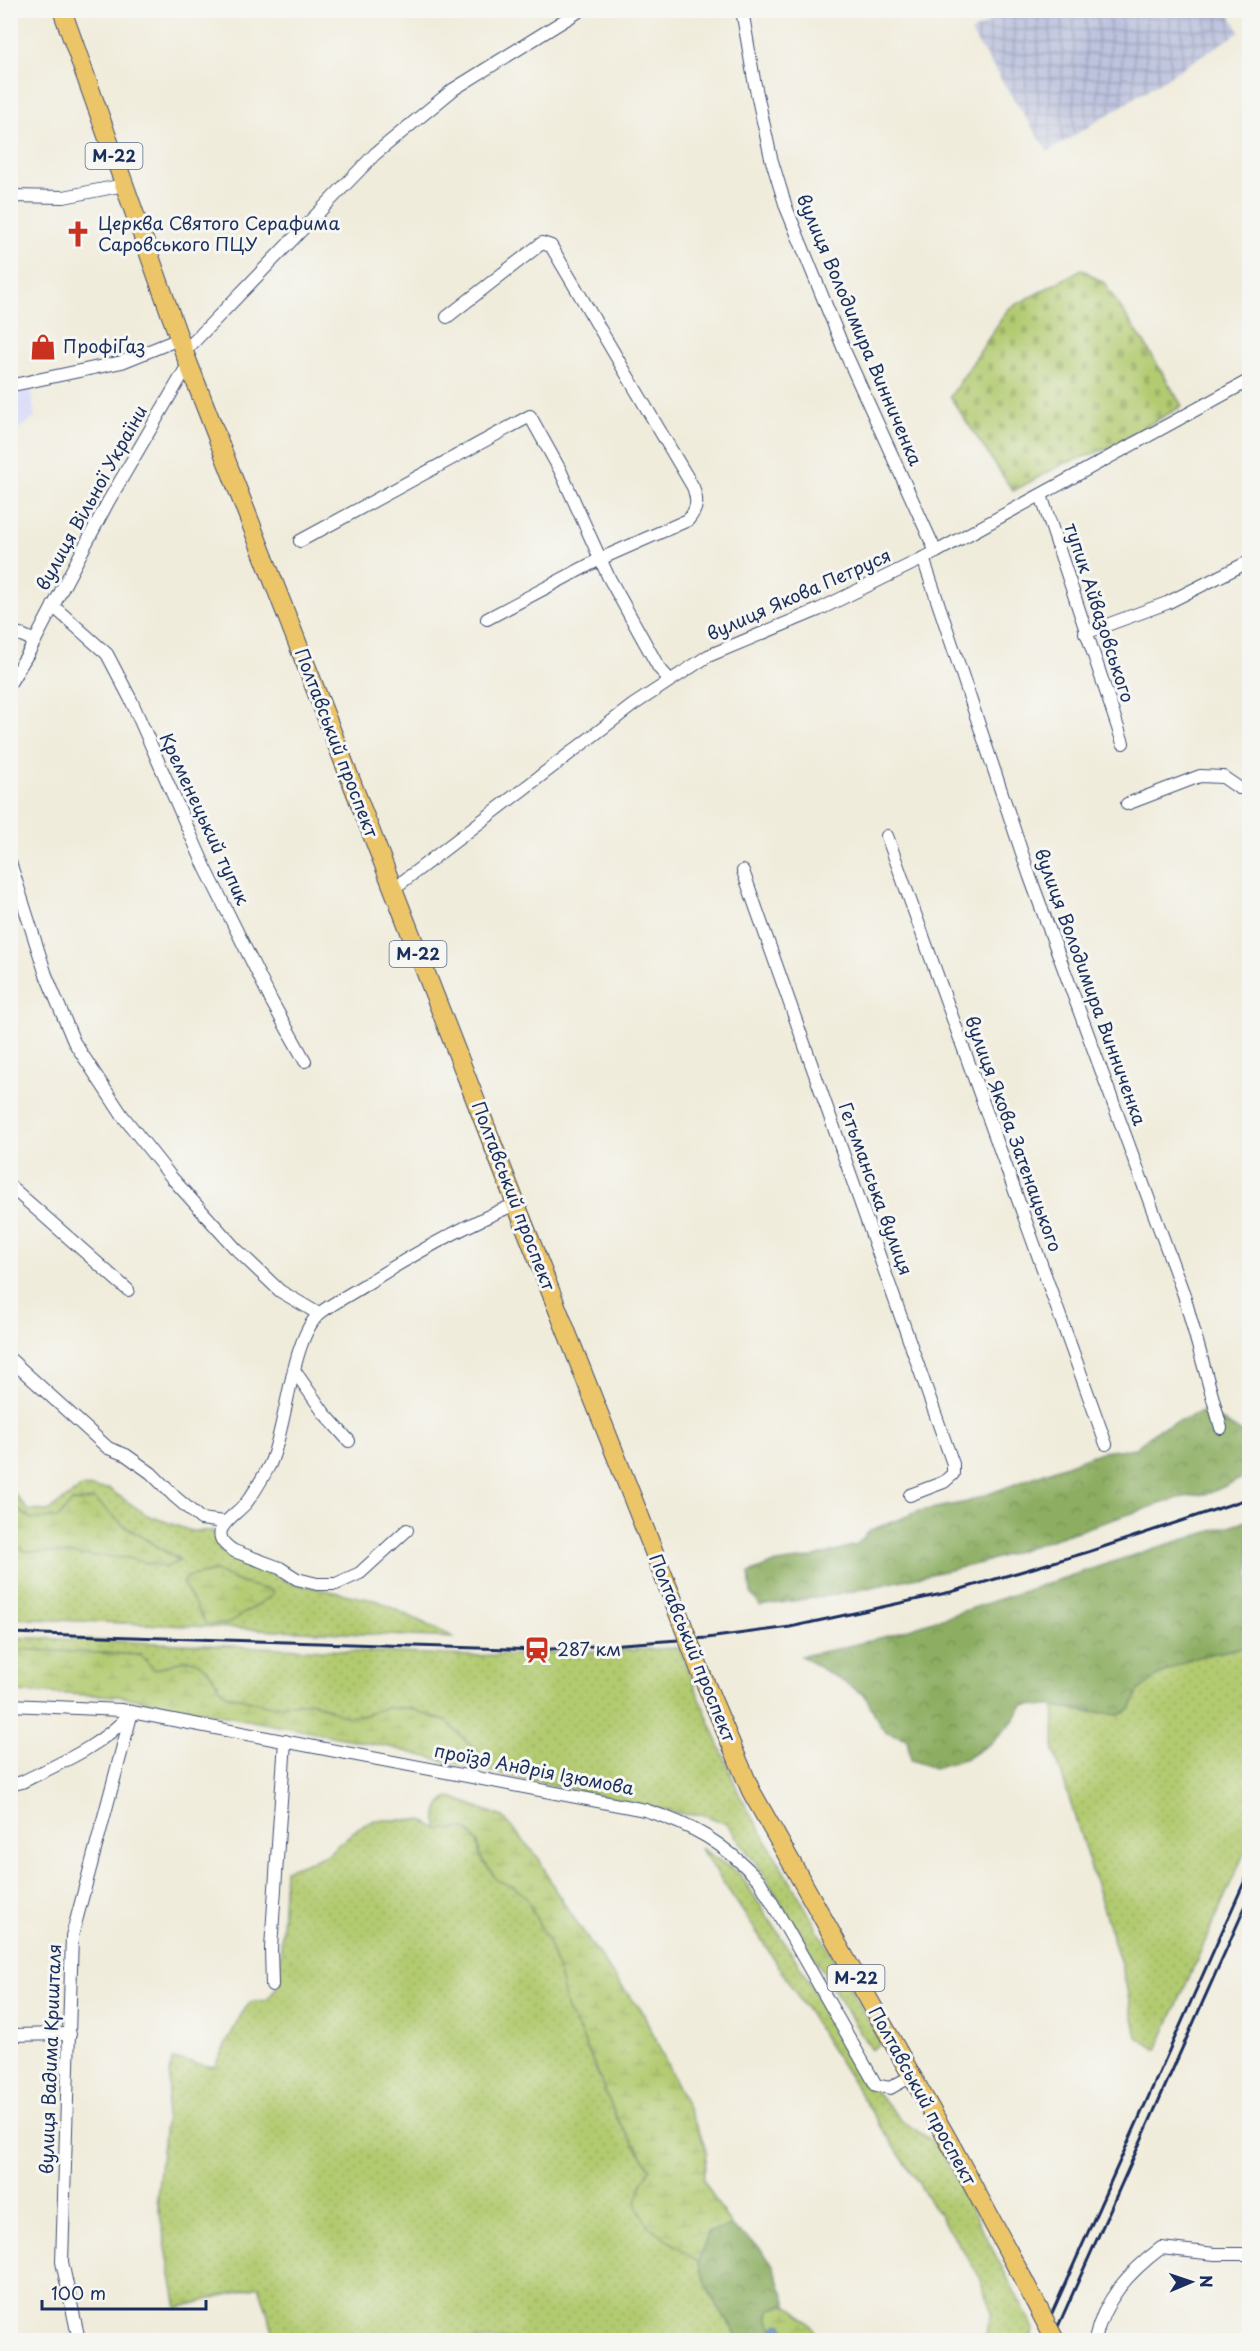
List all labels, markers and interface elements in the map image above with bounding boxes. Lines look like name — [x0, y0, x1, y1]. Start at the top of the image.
road number: М-22 — [86, 143, 142, 169]
street label: вулиця Володимира Винниченка — [791, 189, 930, 470]
place label: Церква Святого Серафима Саровського ПЦУ — [98, 209, 340, 257]
church icon: Церква Святого Серафима Саровського ПЦУ — [63, 219, 93, 249]
shop icon: ПрофіҐаз — [28, 332, 58, 362]
place label: ПрофіҐаз — [63, 332, 146, 359]
street label: вулиця Вільної України — [28, 400, 153, 595]
street label: тупик Айвазовського — [1059, 519, 1142, 706]
street label: вулиця Якова Петруся — [702, 541, 895, 646]
street label: Полтавський проспект — [289, 644, 386, 841]
street label: Кременецький тупик — [154, 728, 257, 909]
street label: вулиця Володимира Винниченка — [1029, 844, 1154, 1129]
road number: М-22 — [390, 941, 446, 967]
street label: вулиця Якова Затенацького — [959, 1012, 1070, 1255]
street label: Полтавський проспект — [466, 1097, 563, 1294]
street label: Гетьманська вулиця — [833, 1098, 920, 1279]
street label: Полтавський проспект — [643, 1549, 744, 1746]
station icon: 287 км — [522, 1635, 552, 1665]
place label: 287 км — [557, 1635, 621, 1662]
street label: проїзд Андрія Ізюмова — [432, 1736, 637, 1801]
street label: вулиця Вадима Кришталя — [32, 1943, 67, 2175]
road number: М-22 — [828, 1965, 884, 1991]
street label: Полтавський проспект — [863, 2001, 984, 2190]
north arrow — [1161, 2252, 1221, 2312]
scale bar — [42, 2273, 206, 2311]
text: N — [1195, 2275, 1219, 2288]
text: 100 m — [51, 2279, 106, 2306]

